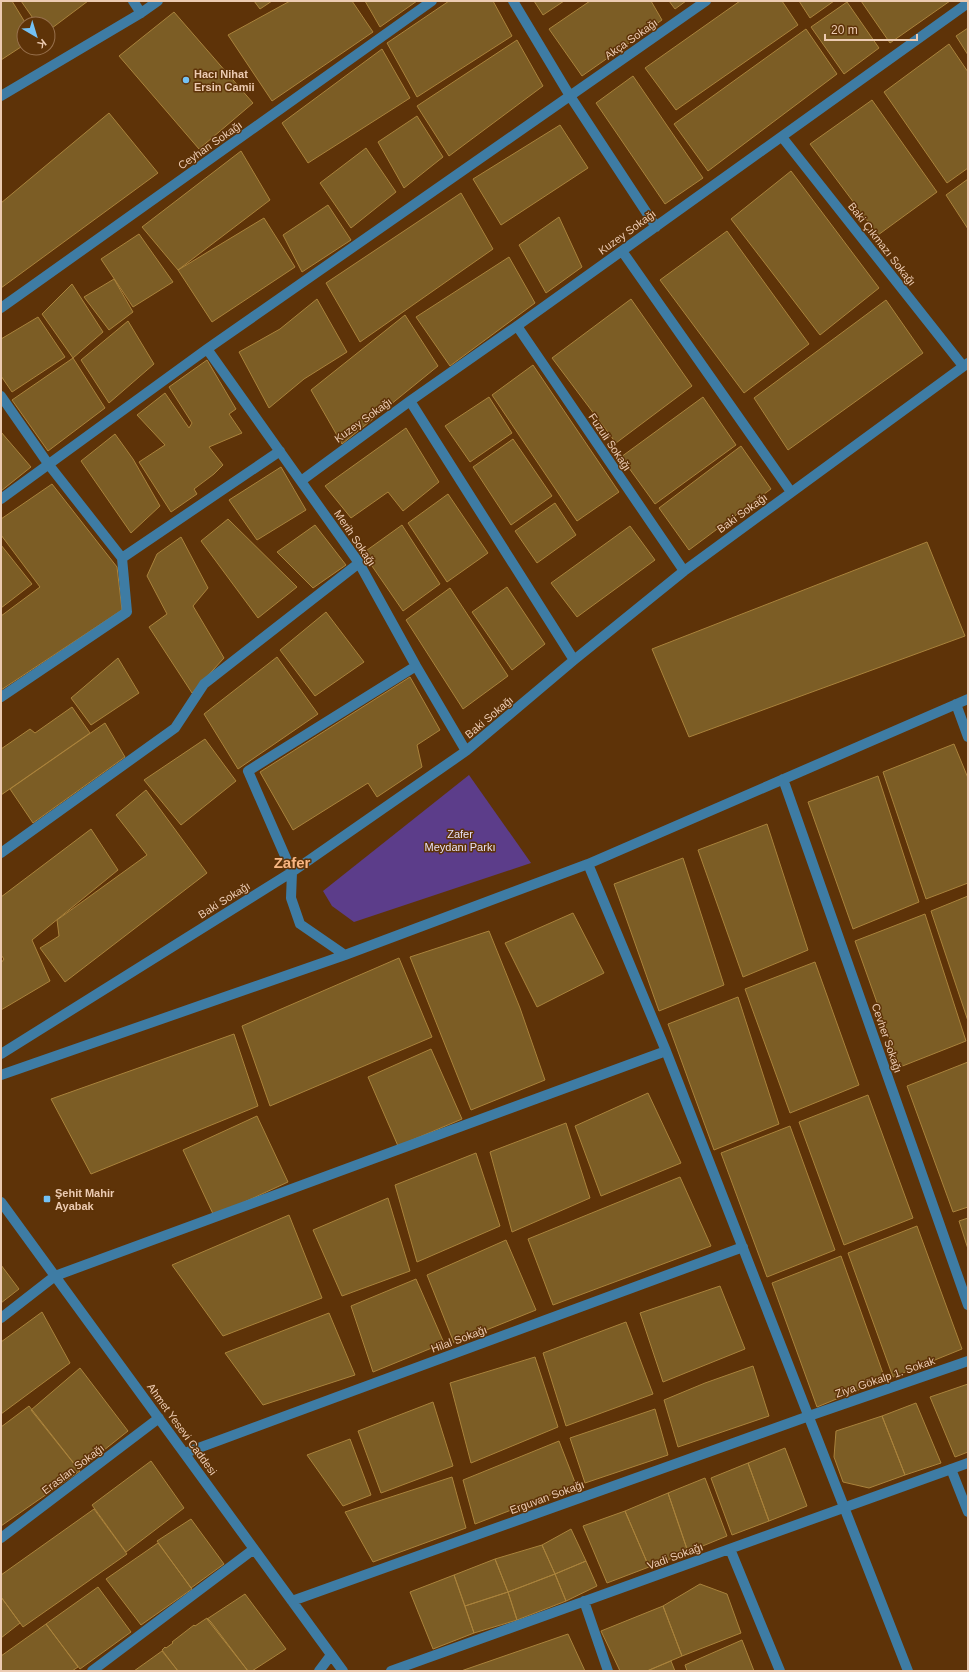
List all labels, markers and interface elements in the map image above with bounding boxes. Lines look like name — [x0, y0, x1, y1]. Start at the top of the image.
north arrow — [16, 16, 56, 56]
street label: Akça Sokağı — [602, 16, 660, 62]
scale bar — [825, 16, 917, 42]
text: 20 m — [831, 23, 858, 37]
text: K — [35, 37, 49, 51]
place label: Hacı Nihat Ersin Camii — [194, 68, 255, 93]
marker: Hacı Nihat Ersin Camii — [181, 75, 191, 85]
street label: Ceyhan Sokağı — [176, 119, 244, 171]
street label: Baki Çıkmazı Sokağı — [846, 200, 918, 288]
street label: Kuzey Sokağı — [596, 207, 658, 257]
street label: Kuzey Sokağı — [332, 395, 394, 445]
street label: Fuzuli Sokağı — [586, 411, 634, 473]
street label: Baki Sokağı — [715, 491, 769, 535]
street label: Merih Sokağı — [332, 508, 378, 568]
street label: Baki Sokağı — [463, 694, 515, 740]
park label: Zafer Meydanı Parkı — [425, 828, 495, 853]
district label: Zafer — [274, 854, 310, 871]
street label: Baki Sokağı — [196, 879, 252, 921]
street label: Cevher Sokağı — [869, 1002, 905, 1074]
place label: Şehit Mahir Ayabak — [55, 1187, 115, 1212]
marker: Şehit Mahir Ayabak — [42, 1194, 52, 1204]
street label: Hilal Sokağı — [429, 1323, 489, 1355]
street label: Ziya Gökalp 1. Sokak — [834, 1354, 937, 1400]
street label: Ahmet Yesevi Caddesi — [145, 1381, 219, 1477]
street label: Eraslan Sokağı — [40, 1442, 106, 1496]
street label: Erguvan Sokağı — [508, 1478, 586, 1516]
street label: Vadi Sokağı — [645, 1540, 705, 1572]

